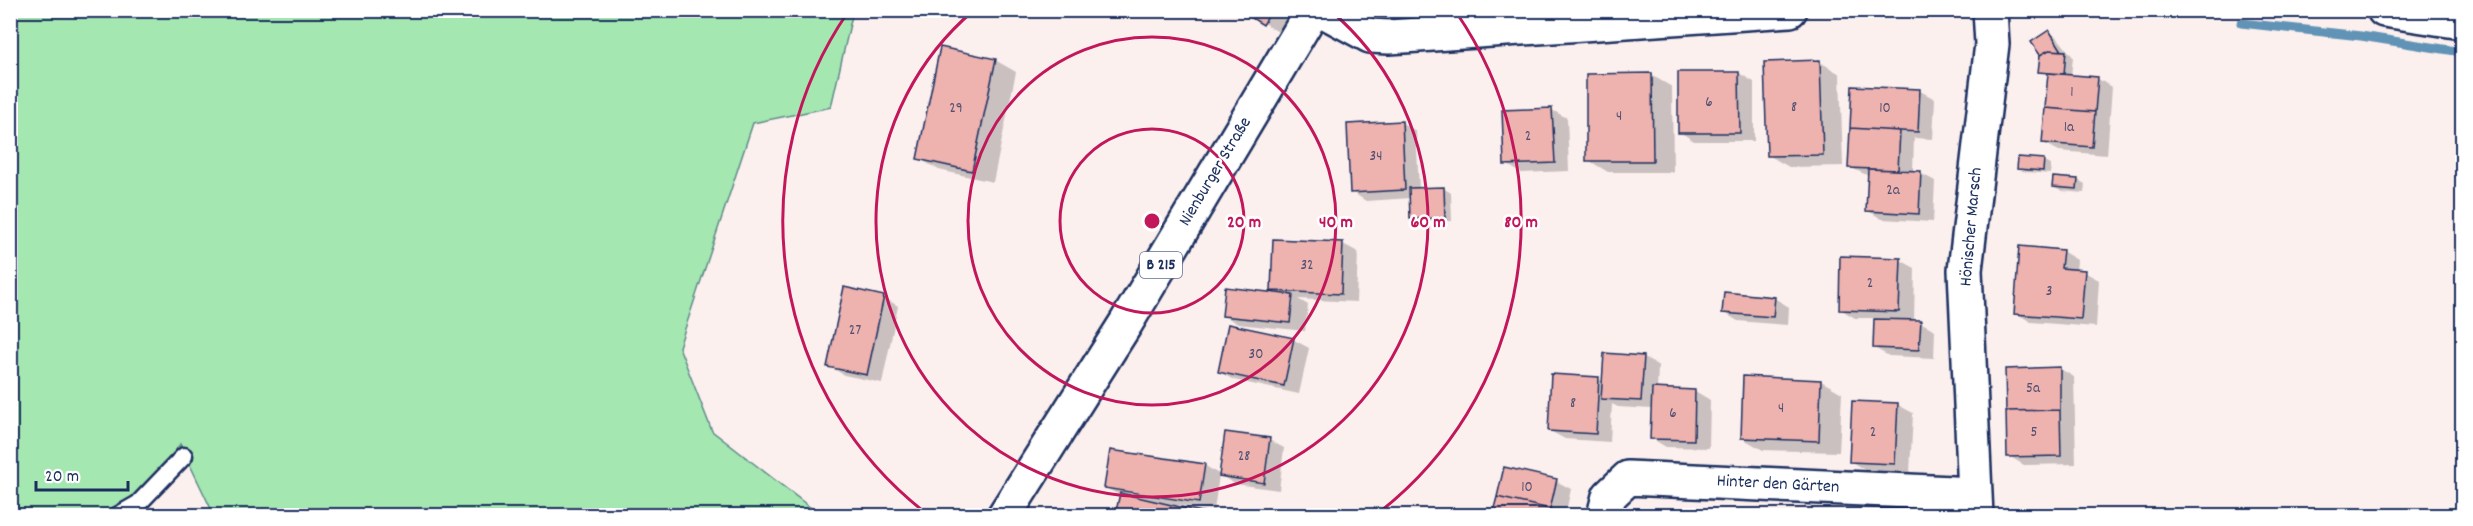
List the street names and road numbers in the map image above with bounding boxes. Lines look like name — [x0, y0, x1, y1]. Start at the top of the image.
street label: Nienburger Straße — [1173, 113, 1259, 231]
street label: Hönischer Marsch — [1954, 166, 1990, 288]
road number: B 215 — [1140, 252, 1182, 278]
street label: Hinter den Gärten — [1716, 469, 1840, 501]

